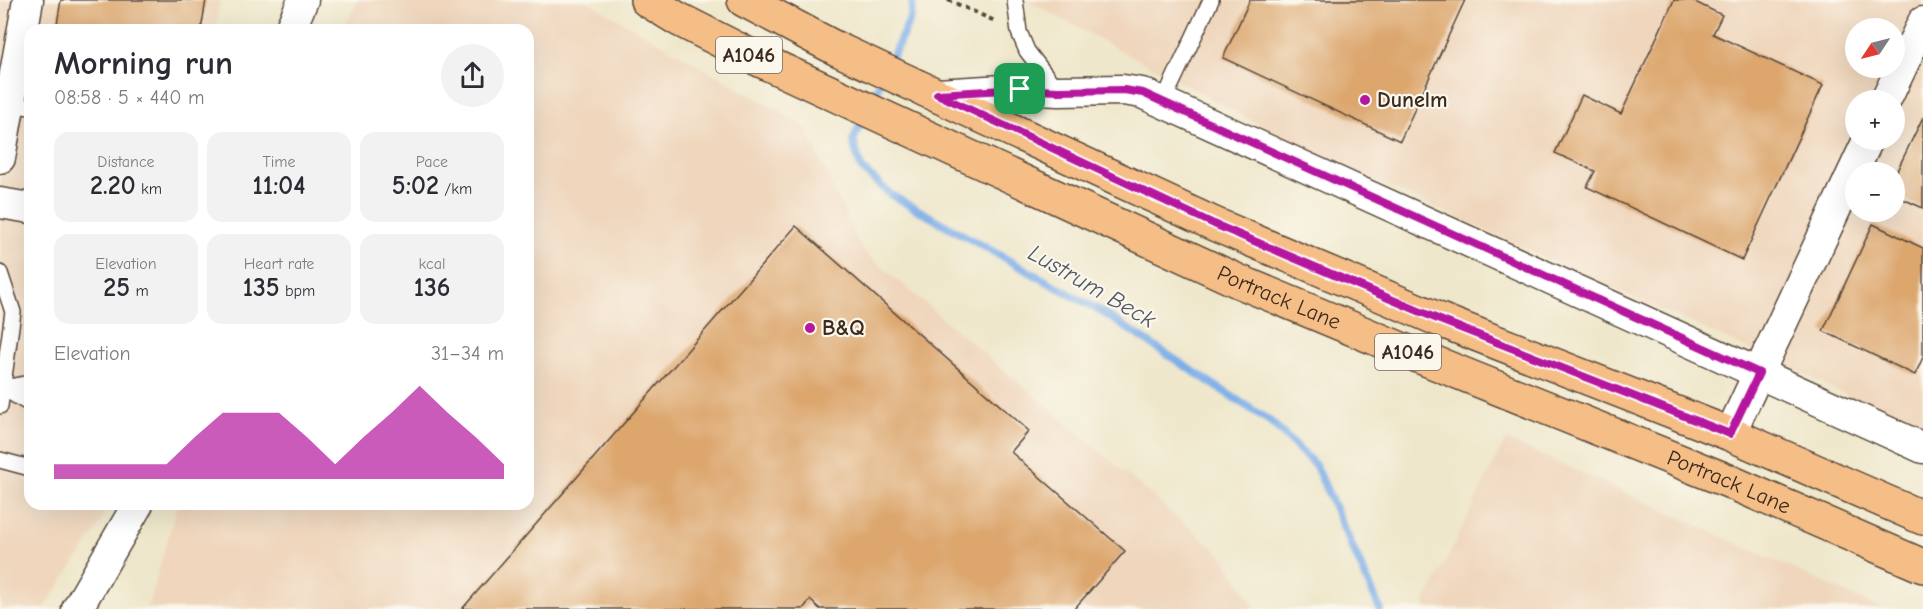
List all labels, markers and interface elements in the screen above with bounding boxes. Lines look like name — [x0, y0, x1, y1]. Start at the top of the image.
north arrow — [1845, 18, 1905, 78]
map controls — [1845, 18, 1905, 222]
road number: A1046 — [716, 37, 782, 73]
text: Morning run — [54, 44, 233, 82]
button: share — [441, 44, 504, 107]
pin — [994, 63, 1045, 114]
icon: arrive — [1003, 72, 1036, 105]
text: 08:58 · 5 × 440 m — [54, 86, 205, 109]
place label: Dunelm — [1377, 87, 1448, 113]
button: + — [1845, 90, 1905, 150]
marker: Dunelm — [1358, 93, 1372, 107]
text: Distance — [97, 153, 155, 171]
text: Time — [262, 153, 296, 171]
text: Pace — [416, 153, 448, 171]
button: − — [1845, 162, 1905, 222]
text: 2.20 — [90, 171, 136, 201]
text: 11:04 — [253, 171, 305, 201]
text: 5:02 — [392, 171, 439, 201]
text: km — [136, 180, 162, 198]
text: /km — [439, 180, 472, 198]
water label: Lustrum Beck — [1023, 238, 1161, 334]
text: Elevation — [95, 255, 157, 273]
text: Heart rate — [244, 255, 314, 273]
text: kcal — [419, 255, 445, 273]
street label: Portrack Lane — [1213, 260, 1345, 335]
text: 25 — [103, 273, 130, 303]
text: 135 — [243, 273, 280, 303]
text: 136 — [414, 273, 450, 303]
text: m — [130, 282, 149, 300]
text: bpm — [280, 282, 315, 300]
place label: B&Q — [822, 315, 864, 341]
marker: B&Q — [803, 321, 817, 335]
road number: A1046 — [1375, 334, 1441, 370]
text: Elevation — [54, 342, 131, 365]
text: 31–34 m — [431, 342, 504, 365]
street label: Portrack Lane — [1663, 445, 1795, 520]

